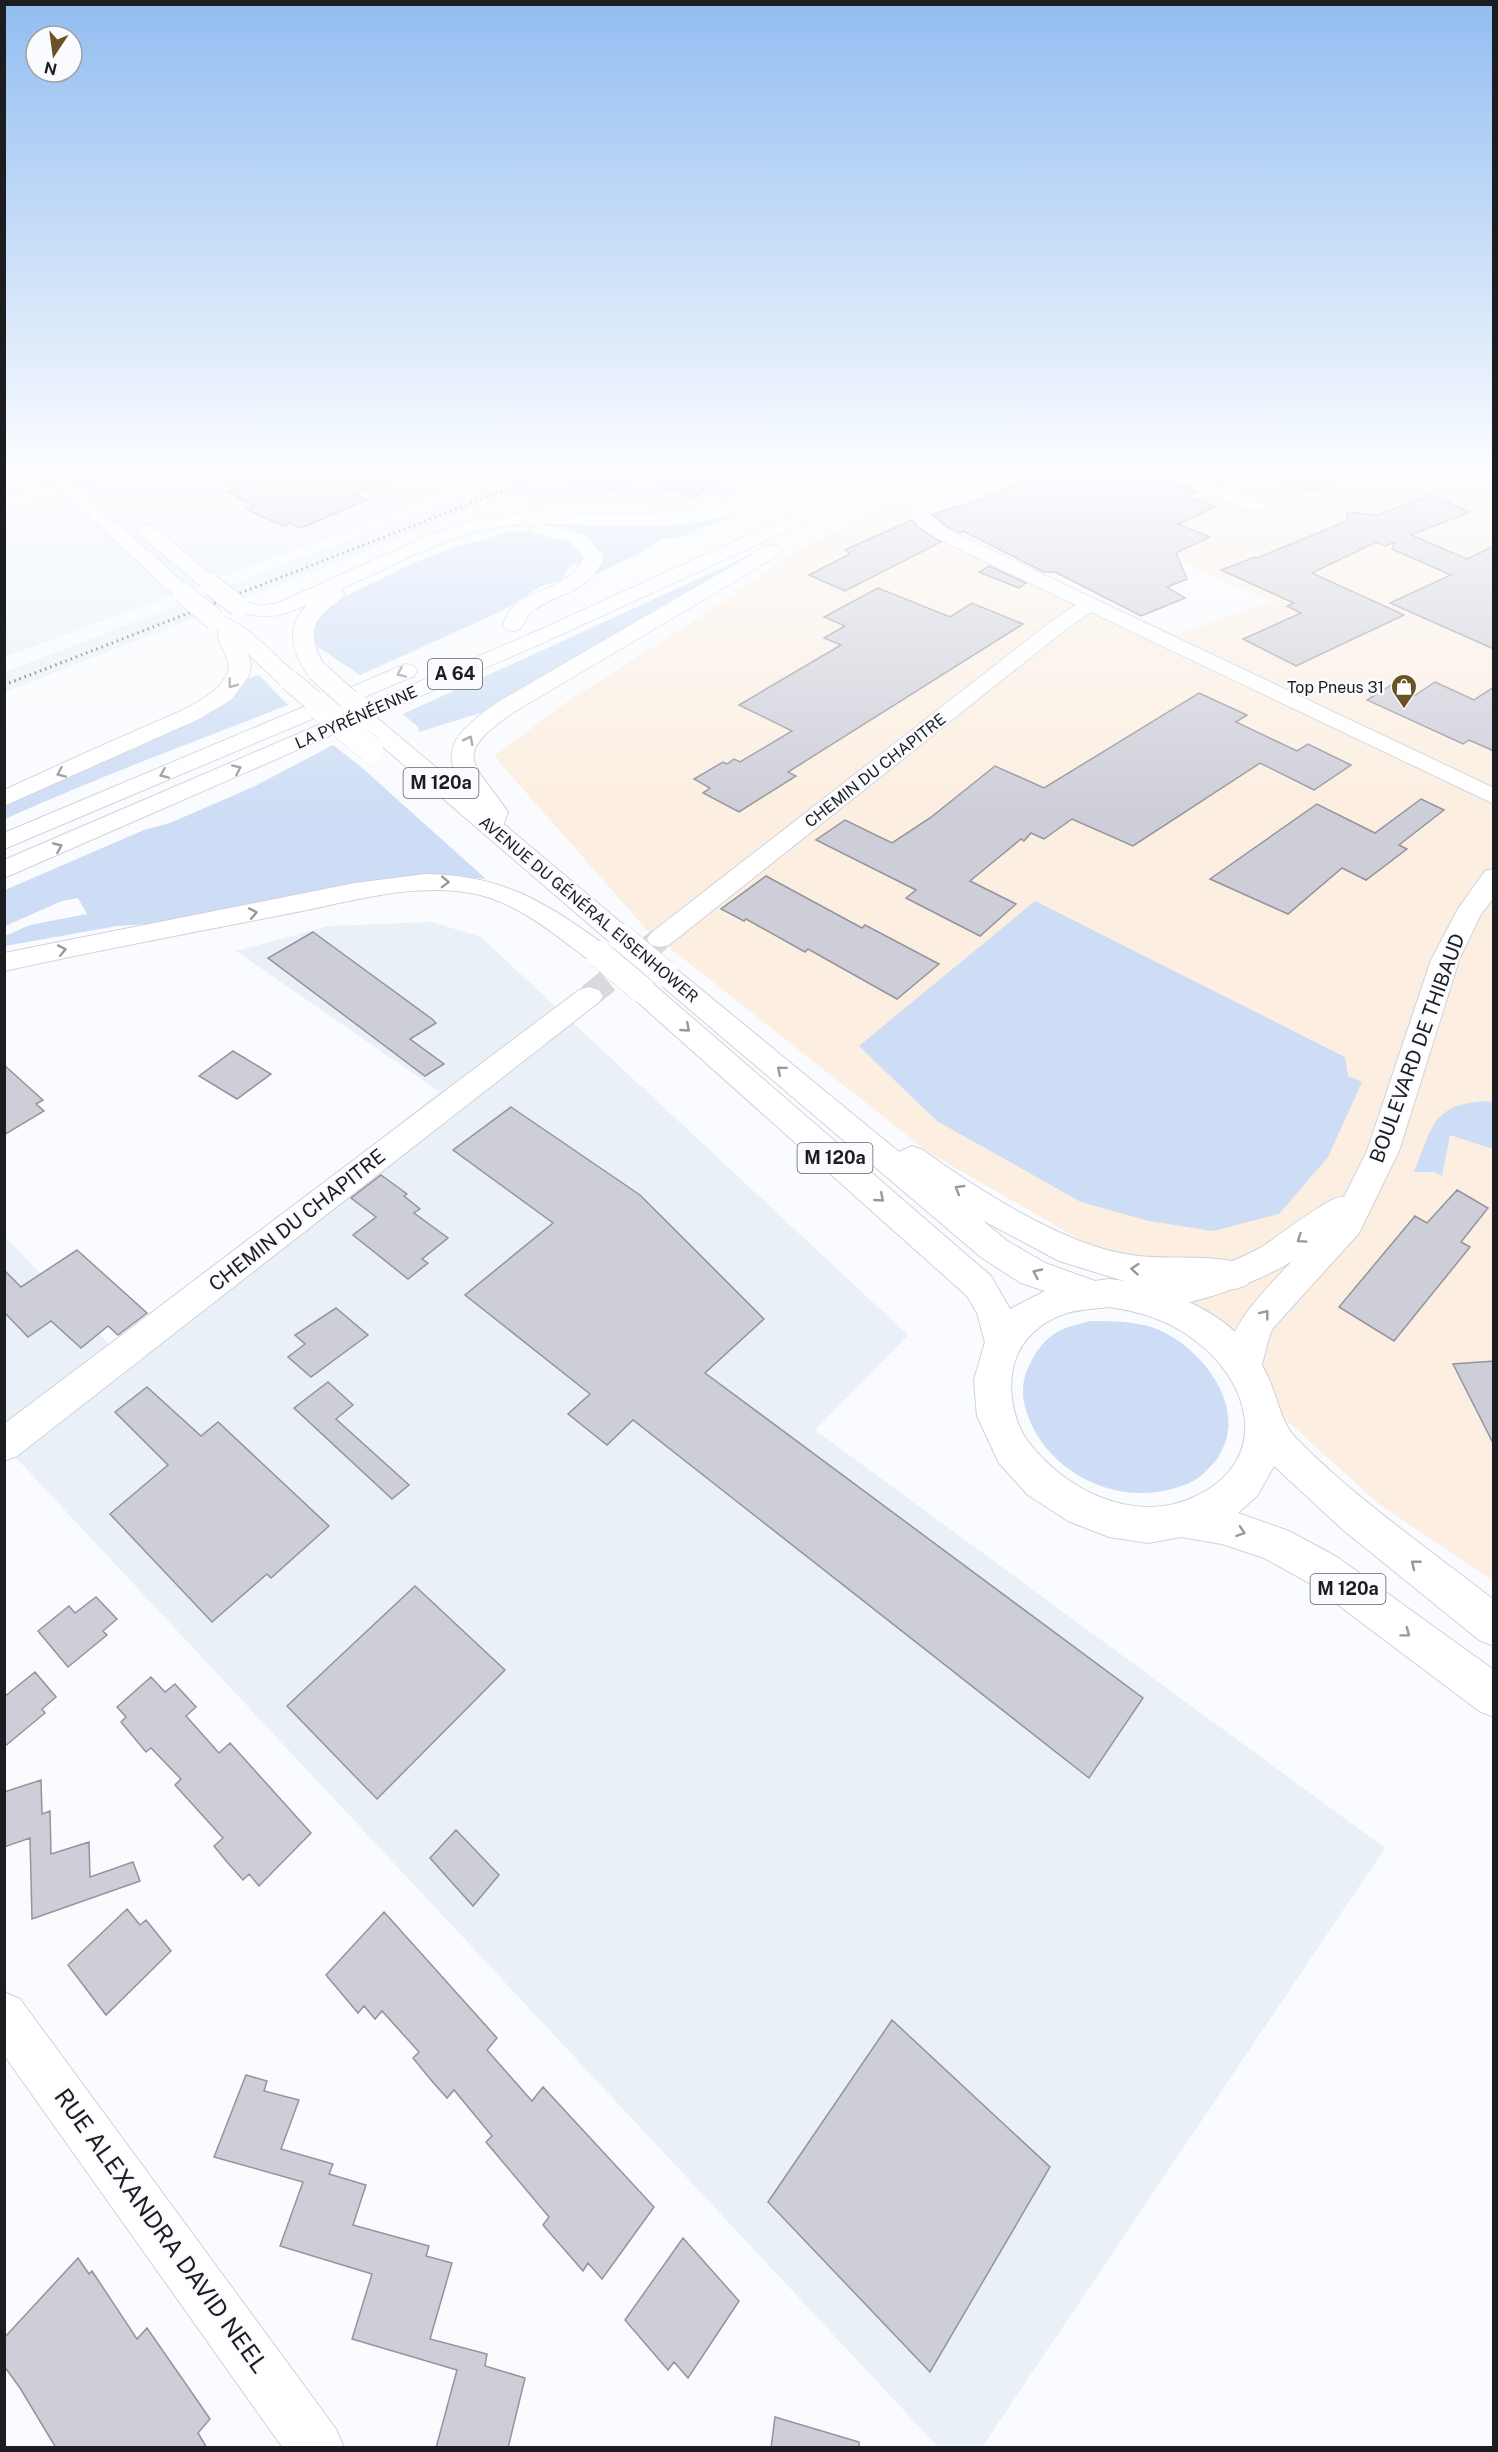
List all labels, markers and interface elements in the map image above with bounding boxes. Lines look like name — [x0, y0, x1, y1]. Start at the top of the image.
north arrow — [24, 24, 84, 84]
text: N — [43, 57, 59, 79]
road number: A 64 — [428, 659, 482, 689]
one-way arrow — [397, 666, 408, 678]
shop icon: Top Pneus 31 — [1389, 672, 1419, 710]
one-way arrow — [229, 677, 240, 688]
place label: Top Pneus 31 — [1287, 678, 1384, 697]
street label: LA PYRÉNÉENNE — [292, 681, 420, 753]
street label: CHEMIN DU CHAPITRE — [801, 709, 950, 831]
one-way arrow — [461, 736, 473, 747]
one-way arrow — [231, 765, 242, 777]
one-way arrow — [56, 766, 67, 778]
one-way arrow — [160, 767, 171, 779]
road number: M 120a — [404, 768, 478, 798]
street label: AVENUE DU GÉNÉRAL EISENHOWER — [475, 811, 703, 1007]
one-way arrow — [52, 842, 63, 854]
one-way arrow — [441, 876, 450, 889]
one-way arrow — [248, 907, 258, 920]
street label: BOULEVARD DE THIBAUD — [1364, 930, 1470, 1166]
one-way arrow — [56, 944, 66, 957]
one-way arrow — [679, 1021, 690, 1032]
one-way arrow — [777, 1067, 788, 1078]
road number: M 120a — [798, 1143, 872, 1173]
street label: CHEMIN DU CHAPITRE — [204, 1144, 390, 1296]
one-way arrow — [955, 1184, 965, 1196]
one-way arrow — [873, 1191, 884, 1202]
one-way arrow — [1297, 1232, 1308, 1243]
one-way arrow — [1130, 1263, 1139, 1276]
one-way arrow — [1032, 1269, 1043, 1281]
one-way arrow — [1258, 1310, 1269, 1321]
one-way arrow — [1235, 1525, 1246, 1538]
one-way arrow — [1410, 1560, 1421, 1571]
road number: M 120a — [1310, 1574, 1386, 1604]
one-way arrow — [1400, 1625, 1411, 1636]
street label: RUE ALEXANDRA DAVID NEEL — [49, 2083, 274, 2378]

